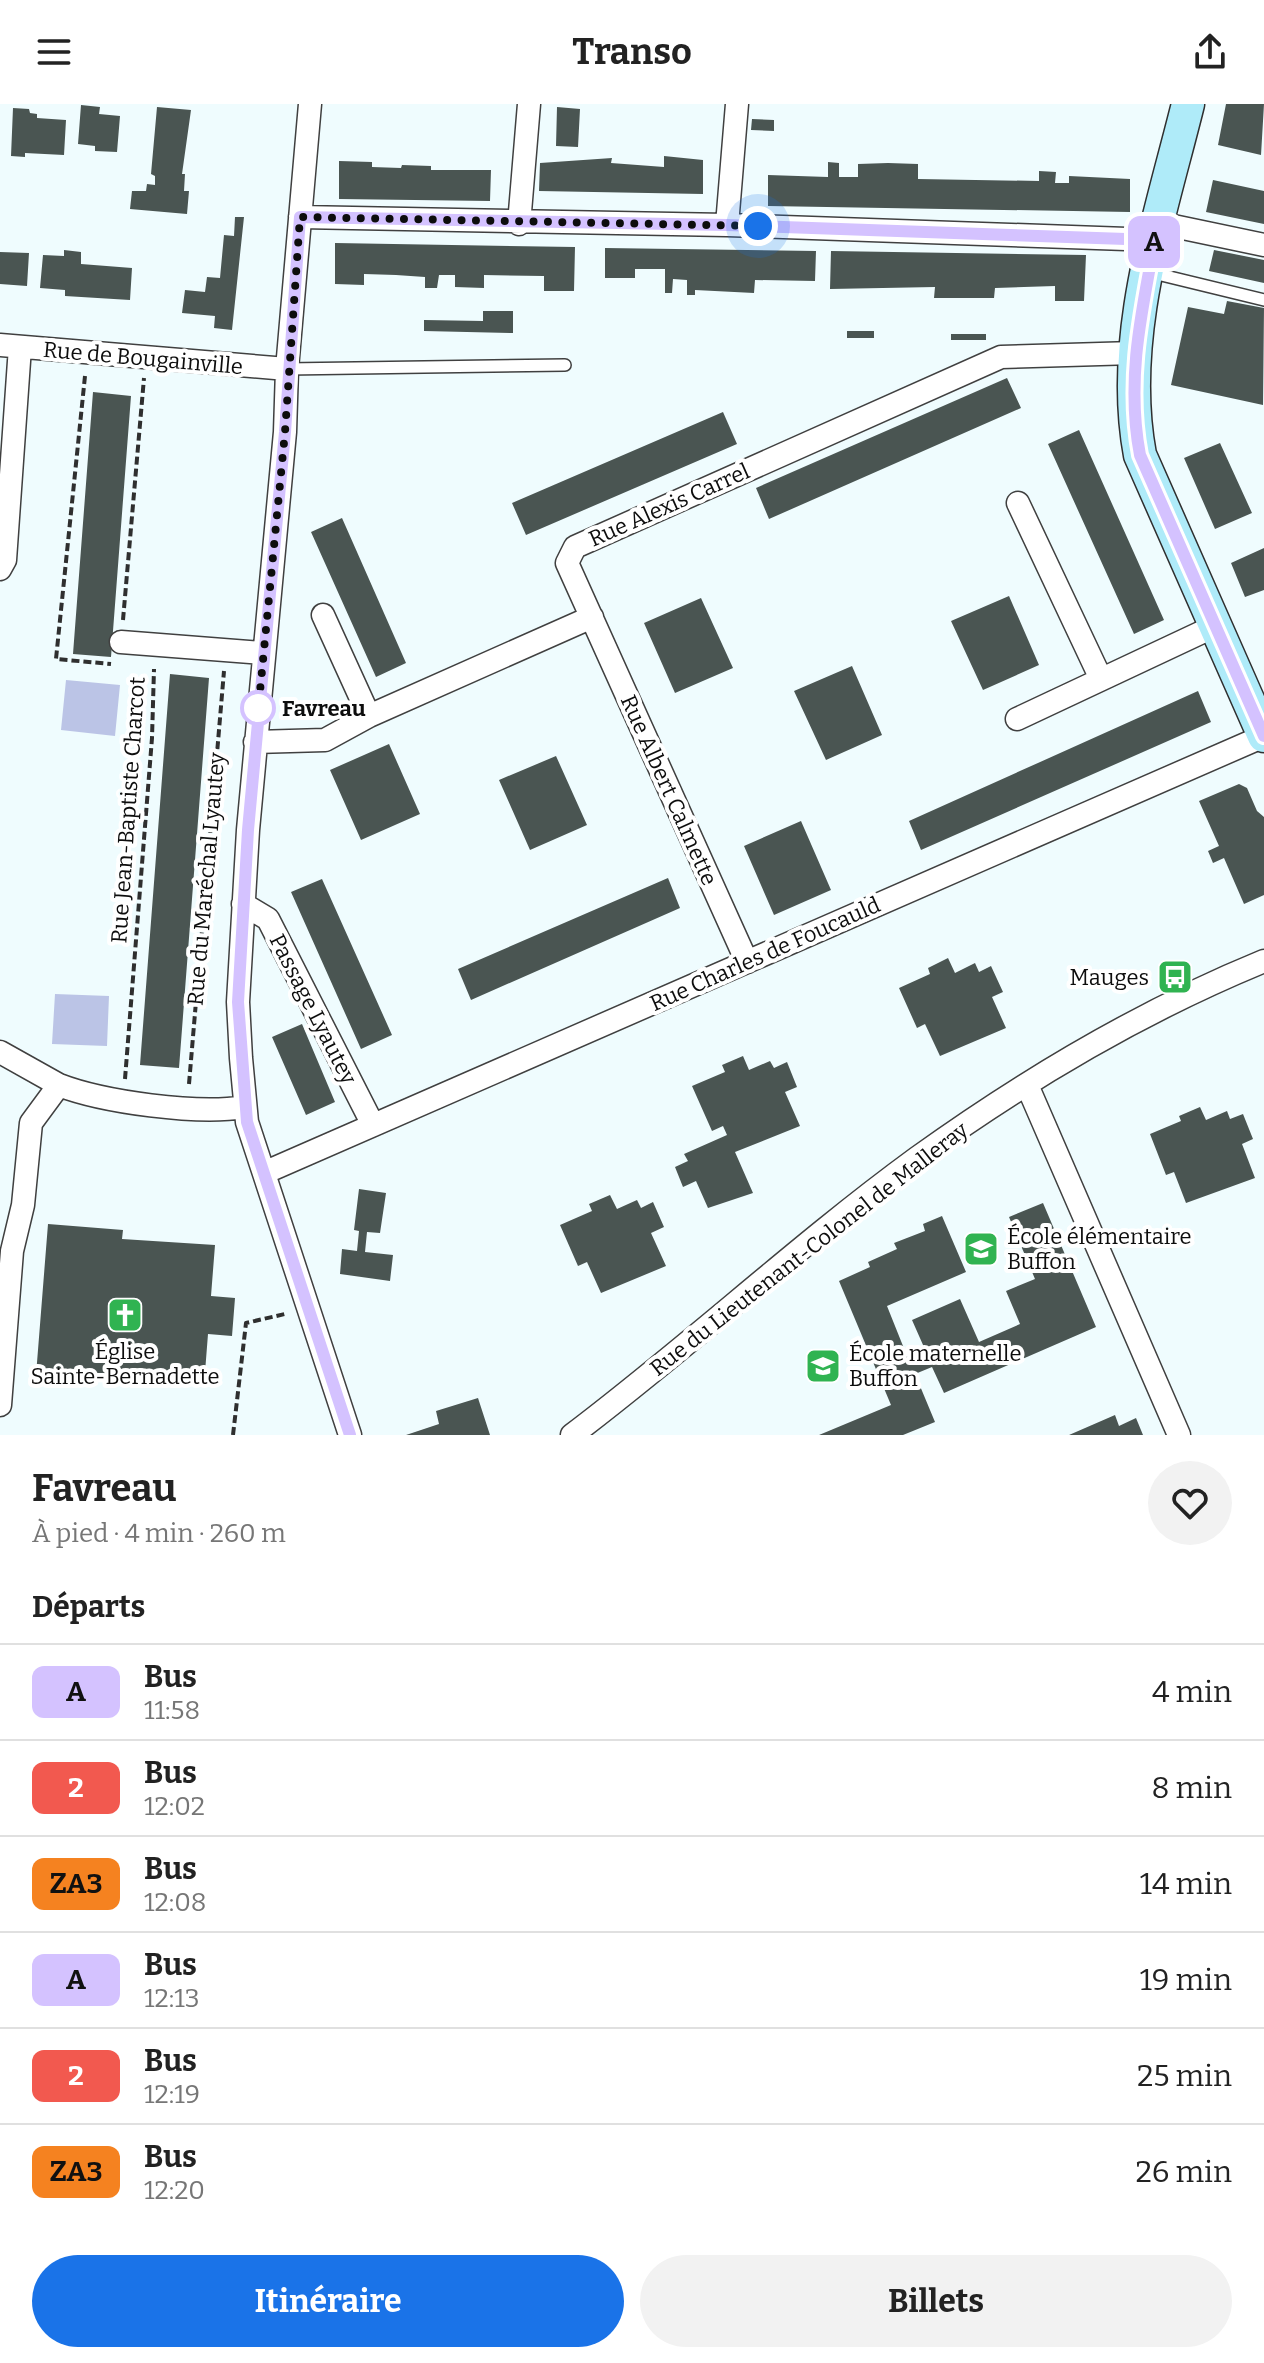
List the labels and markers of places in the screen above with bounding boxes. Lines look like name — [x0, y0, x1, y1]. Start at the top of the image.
marker: Favreau — [241, 691, 275, 725]
place label: Favreau — [282, 695, 366, 722]
bus stop icon: Mauges — [1156, 958, 1194, 996]
place label: Mauges — [1070, 964, 1149, 991]
place label: École élémentaire Buffon — [1007, 1223, 1192, 1275]
school or university icon: École élémentaire Buffon — [962, 1230, 1000, 1268]
church icon: Église Sainte-Bernadette — [106, 1296, 144, 1334]
place label: Église Sainte-Bernadette — [30, 1338, 220, 1390]
place label: École maternelle Buffon — [849, 1340, 1021, 1392]
school or university icon: École maternelle Buffon — [804, 1347, 842, 1385]

